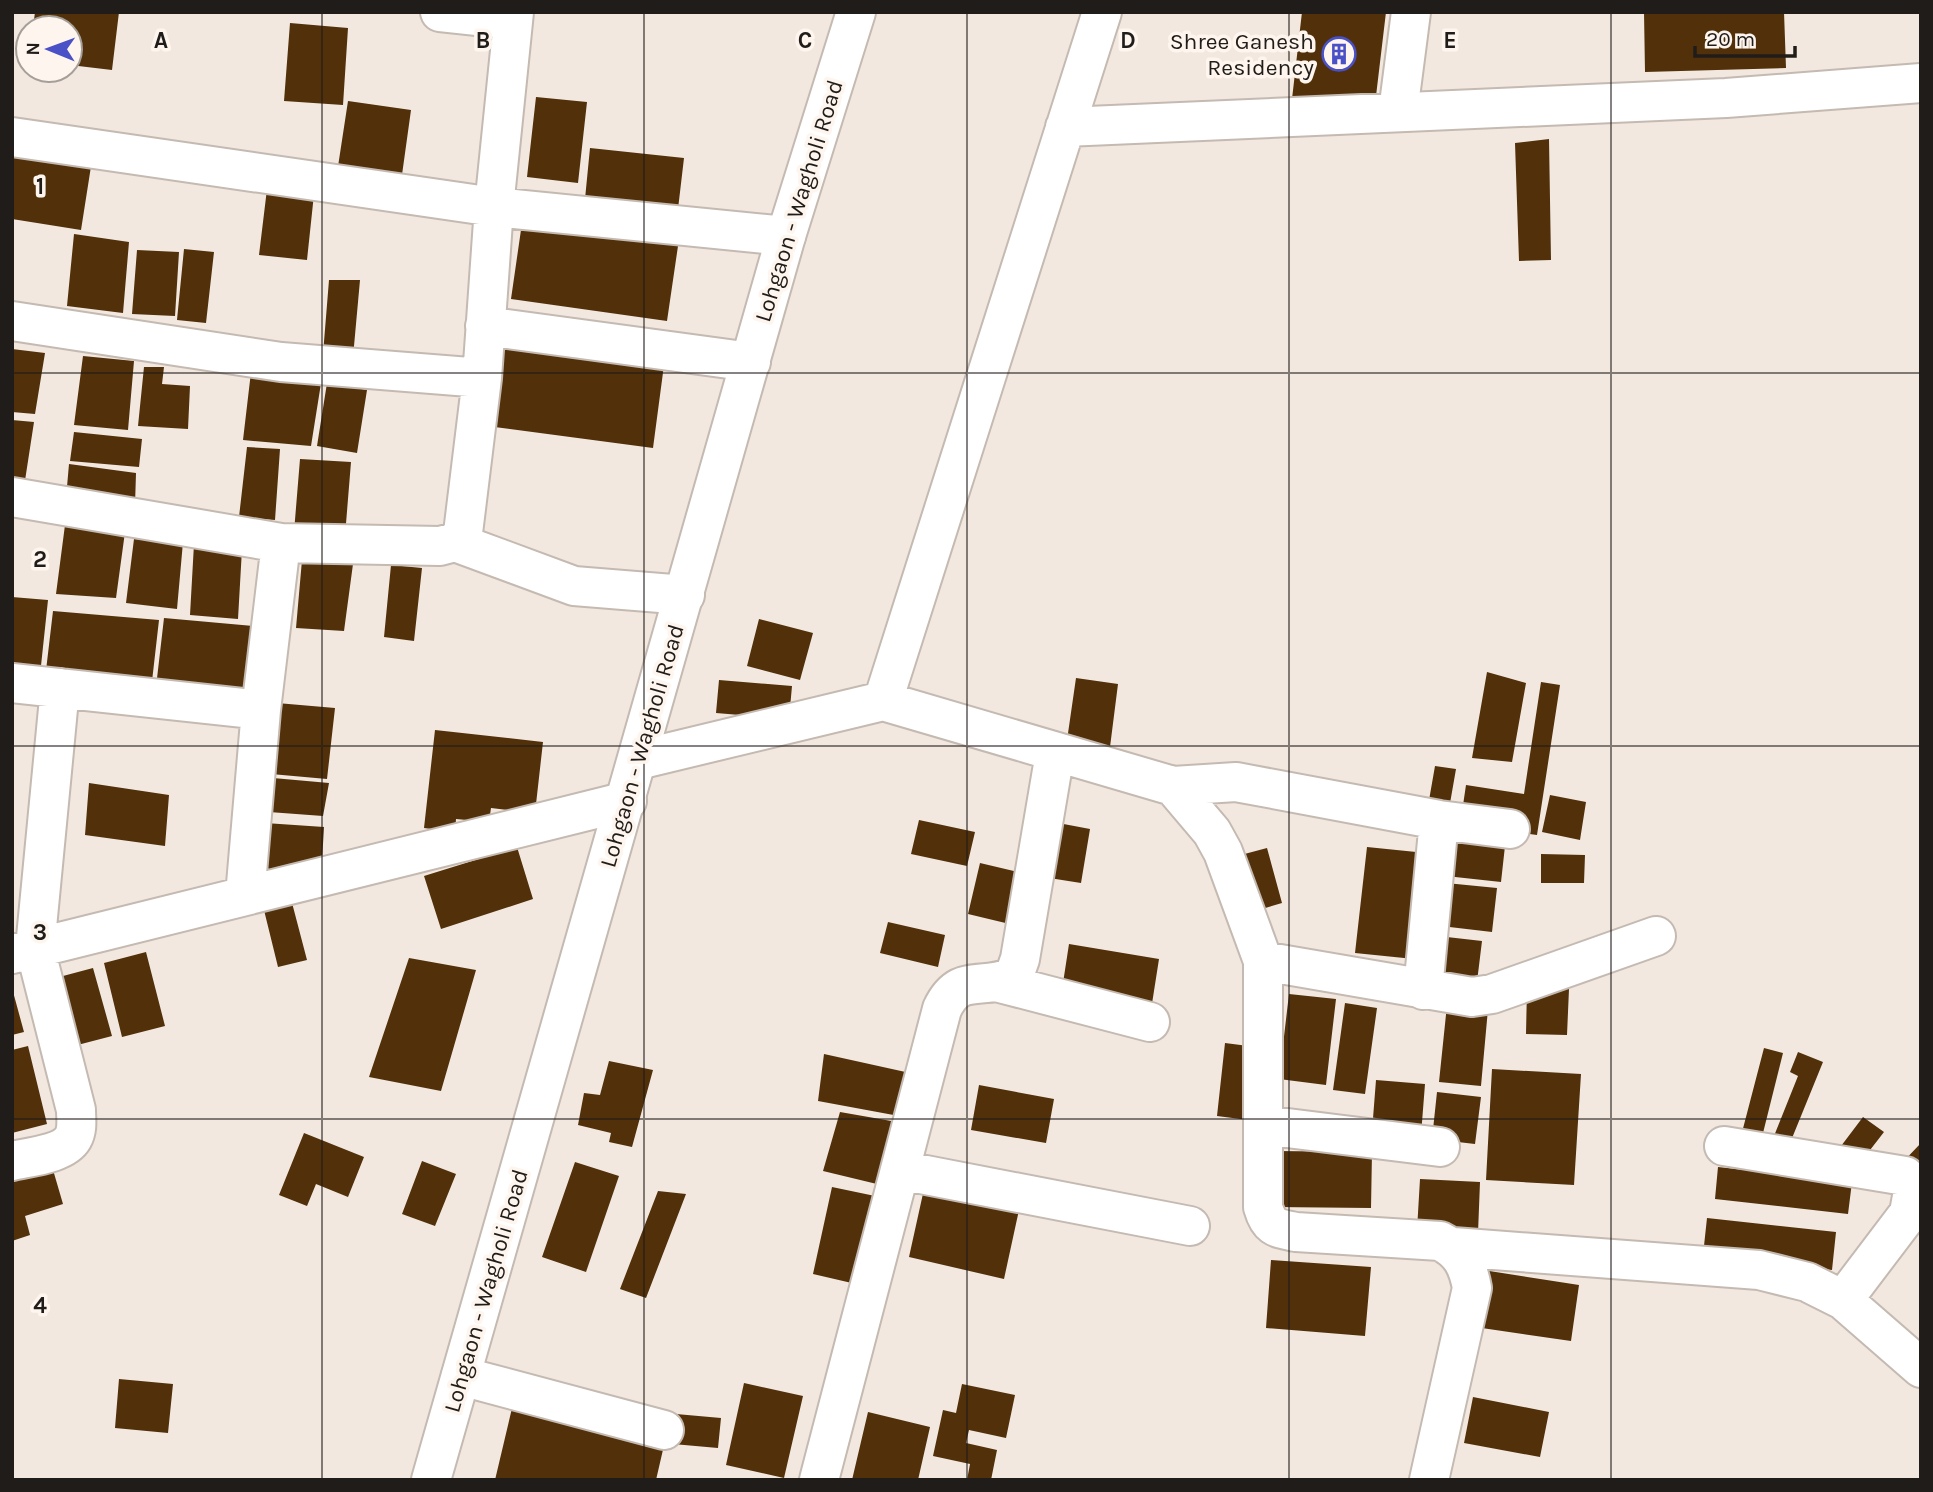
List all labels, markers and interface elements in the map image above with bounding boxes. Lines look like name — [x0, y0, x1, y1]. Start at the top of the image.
north arrow — [14, 14, 84, 84]
scale bar — [1695, 14, 1795, 58]
text: A — [154, 27, 168, 54]
text: B — [476, 27, 490, 54]
text: C — [798, 27, 812, 54]
text: D — [1120, 27, 1136, 54]
text: E — [1443, 27, 1457, 54]
text: 20 m — [1706, 27, 1755, 51]
place label: Shree Ganesh Residency — [1170, 28, 1314, 81]
building icon: Shree Ganesh Residency — [1320, 35, 1358, 73]
text: N — [22, 42, 44, 56]
street label: Lohgaon - Wagholi Road — [749, 77, 849, 325]
text: 1 — [36, 173, 44, 200]
text: 2 — [33, 546, 47, 573]
street label: Lohgaon - Wagholi Road — [594, 621, 690, 871]
text: 3 — [33, 919, 47, 946]
street label: Lohgaon - Wagholi Road — [438, 1166, 534, 1416]
text: 4 — [33, 1292, 47, 1319]

